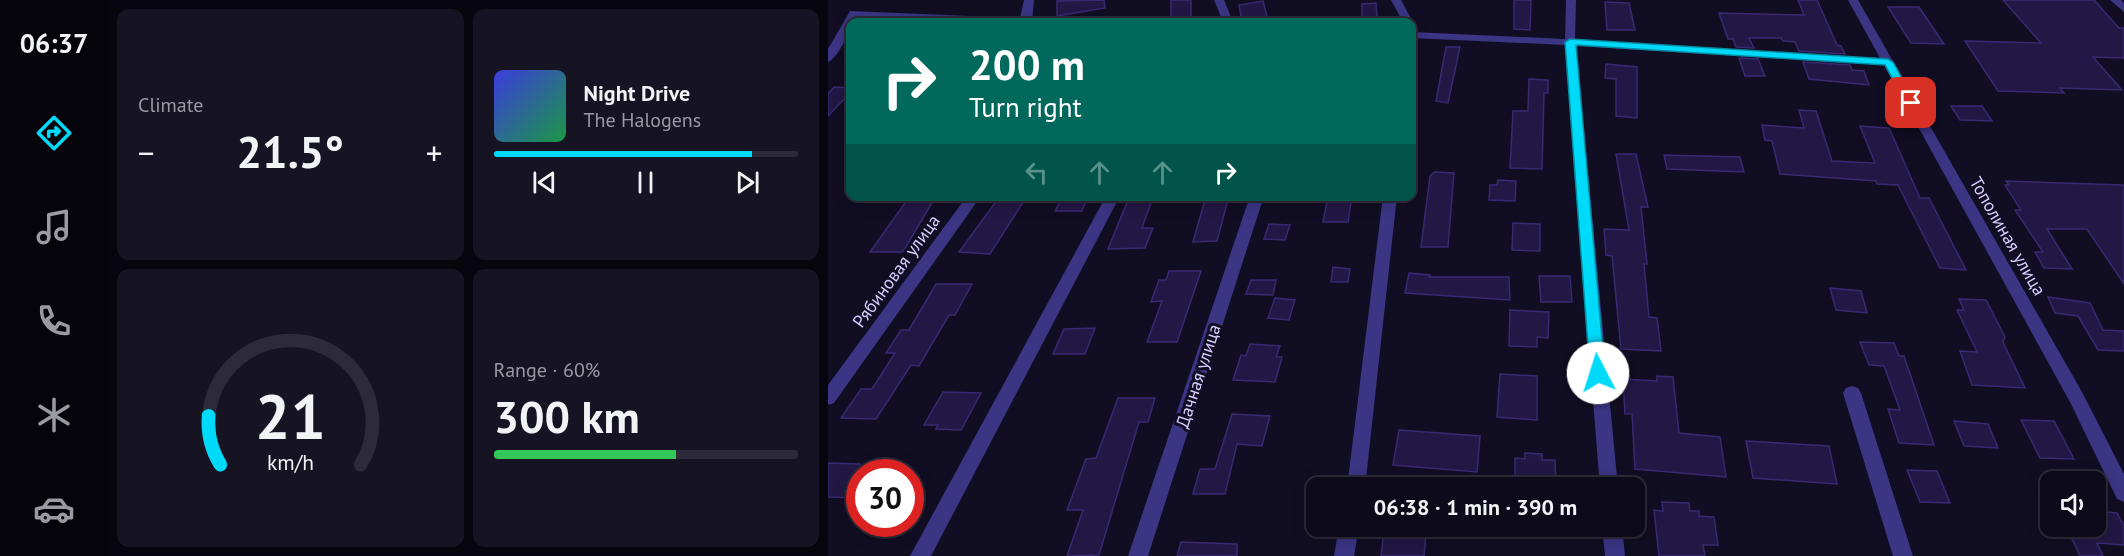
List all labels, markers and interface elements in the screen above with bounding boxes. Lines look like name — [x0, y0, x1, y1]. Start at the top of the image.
text: 06:37 — [20, 26, 88, 60]
text: 200 m — [969, 37, 1085, 92]
icon: right — [870, 42, 948, 120]
pin — [1885, 77, 1936, 128]
text: Night Drive — [584, 79, 690, 107]
icon: arrive — [1894, 86, 1927, 119]
text: Turn right — [969, 90, 1082, 124]
text: Climate — [138, 92, 204, 118]
text: The Halogens — [584, 107, 701, 133]
icon: directions — [33, 112, 75, 154]
text: 21.5° — [237, 122, 344, 180]
text: − — [138, 131, 155, 174]
text: + — [426, 131, 443, 174]
icon: left — [1020, 156, 1053, 189]
icon: ahead — [1083, 156, 1116, 189]
icon: ahead — [1146, 156, 1179, 189]
icon: right — [1209, 156, 1242, 189]
icon: previous — [528, 166, 561, 199]
icon: pause — [629, 166, 662, 199]
icon: next — [731, 166, 764, 199]
street label: Тополиная улица — [1965, 173, 2051, 299]
icon: music — [33, 206, 75, 248]
street label: Рябиновая улица — [847, 210, 945, 332]
icon: phone — [33, 300, 75, 342]
street label: Дачная улица — [1170, 321, 1226, 431]
position arrow — [1566, 341, 1630, 405]
text: Range · 60% — [494, 357, 600, 383]
text: 21 — [255, 375, 326, 456]
text: 300 km — [494, 387, 640, 445]
icon: climate — [33, 394, 75, 436]
text: km/h — [267, 448, 314, 476]
speed limit sign: 30 — [846, 459, 924, 537]
map controls — [2040, 471, 2106, 537]
button: sound — [2040, 471, 2106, 537]
icon: car — [33, 488, 75, 530]
text: 06:38 · 1 min · 390 m — [1374, 493, 1577, 521]

